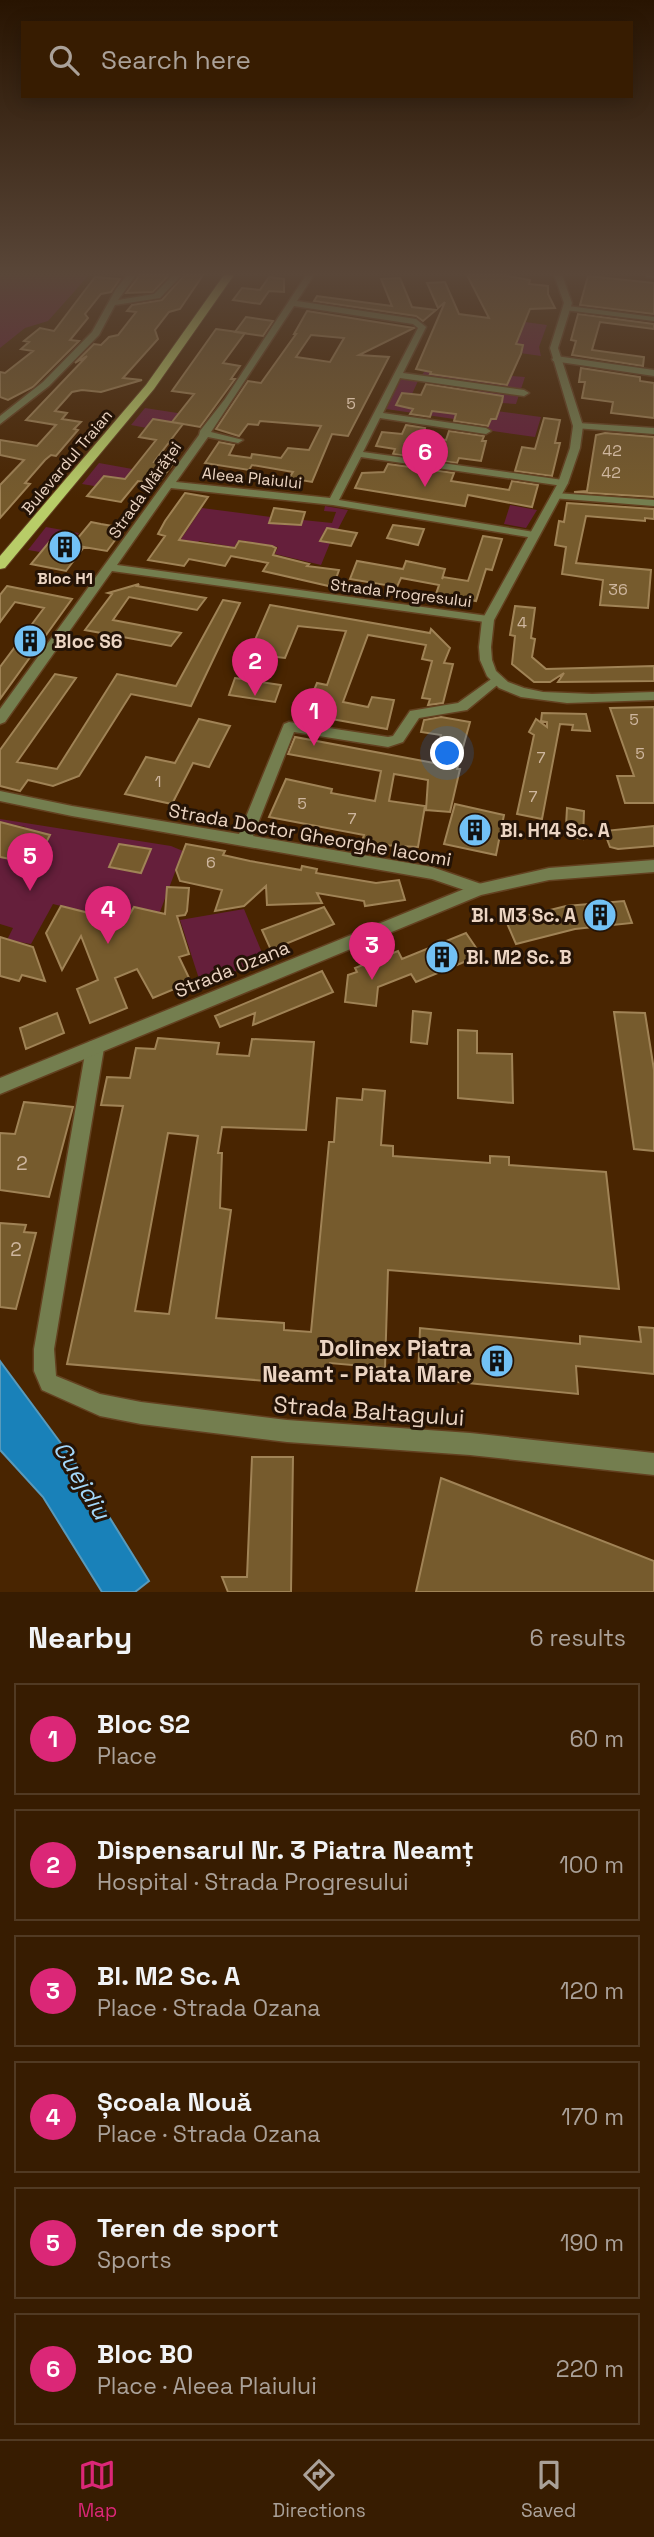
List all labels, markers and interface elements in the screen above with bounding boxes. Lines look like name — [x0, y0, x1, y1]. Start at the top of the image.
search box — [21, 21, 633, 98]
icon: search — [45, 41, 83, 79]
text: Search here — [101, 43, 251, 77]
house number: 5 — [346, 393, 356, 414]
street label: Bulevardul Traian — [17, 405, 117, 519]
pin: 6 — [402, 429, 448, 487]
street label: Strada Mărăței — [104, 437, 186, 543]
house number: 42 — [602, 440, 622, 461]
street label: Aleea Plaiului — [201, 462, 303, 494]
house number: 42 — [601, 462, 621, 483]
building icon: Bloc H1 — [46, 528, 84, 566]
place label: Bloc H1 — [37, 568, 93, 589]
street label: Strada Progresului — [329, 574, 473, 612]
house number: 36 — [608, 579, 628, 600]
house number: 4 — [517, 612, 527, 633]
building icon: Bloc S6 — [11, 622, 49, 660]
place label: Bloc S6 — [54, 629, 123, 654]
pin: 2 — [232, 638, 278, 696]
pin: 1 — [291, 688, 337, 746]
house number: 5 — [629, 709, 639, 730]
your location — [430, 736, 464, 770]
house number: 5 — [635, 743, 645, 764]
house number: 7 — [536, 747, 546, 768]
house number: 1 — [155, 771, 161, 792]
house number: 7 — [528, 786, 538, 807]
house number: 5 — [297, 793, 307, 814]
street label: Strada Doctor Gheorghe Iacomi — [167, 798, 453, 872]
house number: 7 — [347, 808, 357, 829]
building icon: Bl. H14 Sc. A — [456, 811, 494, 849]
place label: Bl. H14 Sc. A — [500, 818, 610, 843]
pin: 5 — [7, 833, 53, 891]
house number: 6 — [206, 852, 216, 873]
pin: 4 — [85, 886, 131, 944]
building icon: Bl. M3 Sc. A — [581, 896, 619, 934]
place label: Bl. M3 Sc. A — [471, 903, 576, 928]
pin: 3 — [349, 922, 395, 980]
street label: Strada Ozana — [171, 935, 293, 1003]
building icon: Bl. M2 Sc. B — [423, 938, 461, 976]
place label: Bl. M2 Sc. B — [466, 945, 572, 970]
house number: 2 — [16, 1151, 28, 1176]
house number: 2 — [10, 1237, 22, 1262]
place label: Dolinex Piatra Neamt - Piata Mare — [262, 1333, 472, 1389]
building icon: Dolinex Piatra Neamt - Piata Mare — [478, 1342, 516, 1380]
street label: Strada Baltagului — [272, 1389, 466, 1433]
water label: Cuejdiu — [46, 1435, 118, 1526]
text: Nearby — [28, 1618, 132, 1657]
text: 6 results — [530, 1623, 626, 1653]
text: Bloc S2 — [97, 1707, 190, 1741]
text: 1 — [48, 1724, 58, 1754]
text: 60 m — [569, 1724, 624, 1754]
text: Place — [97, 1741, 157, 1771]
text: Dispensarul Nr. 3 Piatra Neamț — [97, 1833, 474, 1867]
text: 2 — [46, 1850, 60, 1880]
text: 100 m — [559, 1850, 624, 1880]
text: Hospital · Strada Progresului — [97, 1867, 409, 1897]
text: Bl. M2 Sc. A — [97, 1959, 240, 1993]
text: 3 — [46, 1976, 60, 2006]
text: 120 m — [560, 1976, 624, 2006]
text: Place · Strada Ozana — [97, 1993, 321, 2023]
text: Școala Nouă — [97, 2085, 252, 2119]
text: 4 — [46, 2102, 60, 2132]
text: 170 m — [561, 2102, 624, 2132]
text: Place · Strada Ozana — [97, 2119, 321, 2149]
text: Teren de sport — [97, 2211, 279, 2245]
text: 5 — [46, 2228, 60, 2258]
text: 190 m — [560, 2228, 624, 2258]
text: Sports — [97, 2245, 172, 2275]
text: Bloc B0 — [97, 2337, 193, 2371]
text: 6 — [46, 2354, 60, 2384]
text: 220 m — [556, 2354, 624, 2384]
text: Place · Aleea Plaiului — [97, 2371, 317, 2401]
tab: Map — [78, 2456, 117, 2523]
tab: Directions — [273, 2456, 366, 2523]
tab: Saved — [521, 2456, 576, 2523]

